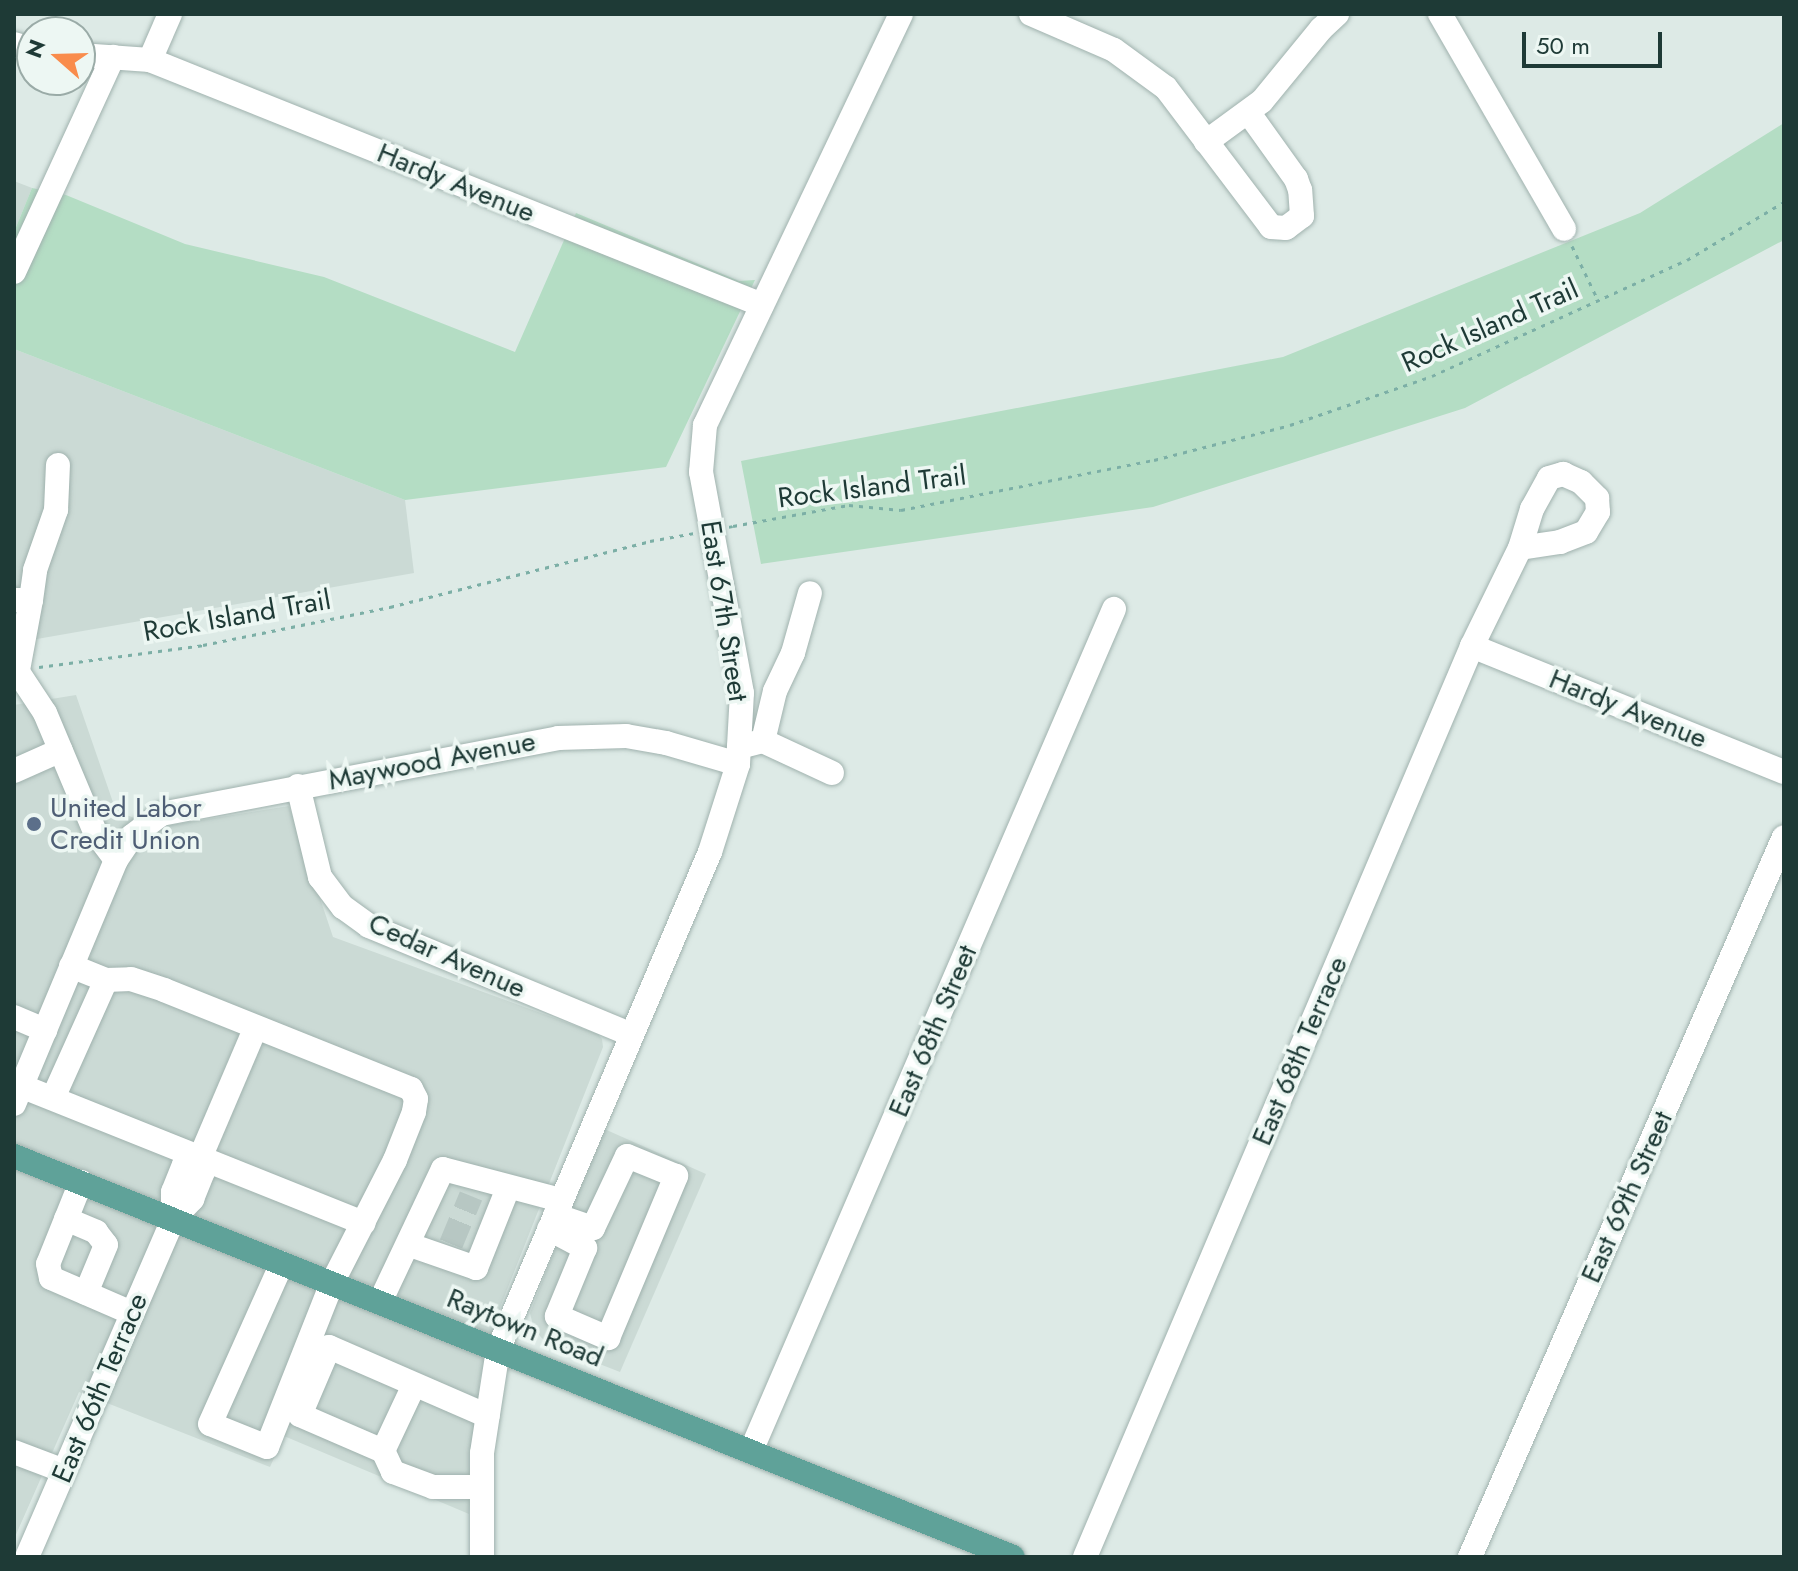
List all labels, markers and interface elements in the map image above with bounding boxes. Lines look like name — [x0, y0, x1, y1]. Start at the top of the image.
north arrow — [16, 16, 96, 96]
scale bar — [1526, 16, 1666, 66]
text: 50 m — [1536, 28, 1590, 63]
text: N — [17, 35, 53, 62]
street label: Hardy Avenue — [372, 136, 540, 230]
street label: Rock Island Trail — [1396, 272, 1584, 380]
street label: Rock Island Trail — [776, 459, 968, 515]
street label: East 67th Street — [693, 518, 755, 704]
street label: Rock Island Trail — [141, 583, 333, 649]
street label: Hardy Avenue — [1544, 662, 1712, 756]
street label: Maywood Avenue — [326, 724, 538, 798]
place label: United Labor Credit Union — [50, 791, 202, 857]
marker: United Labor Credit Union — [25, 815, 43, 833]
street label: Cedar Avenue — [363, 906, 531, 1006]
street label: East 68th Street — [882, 940, 984, 1122]
street label: East 68th Terrace — [1245, 952, 1355, 1150]
street label: East 69th Street — [1574, 1106, 1680, 1288]
street label: Raytown Road — [442, 1281, 608, 1375]
street label: East 66th Terrace — [45, 1288, 155, 1488]

